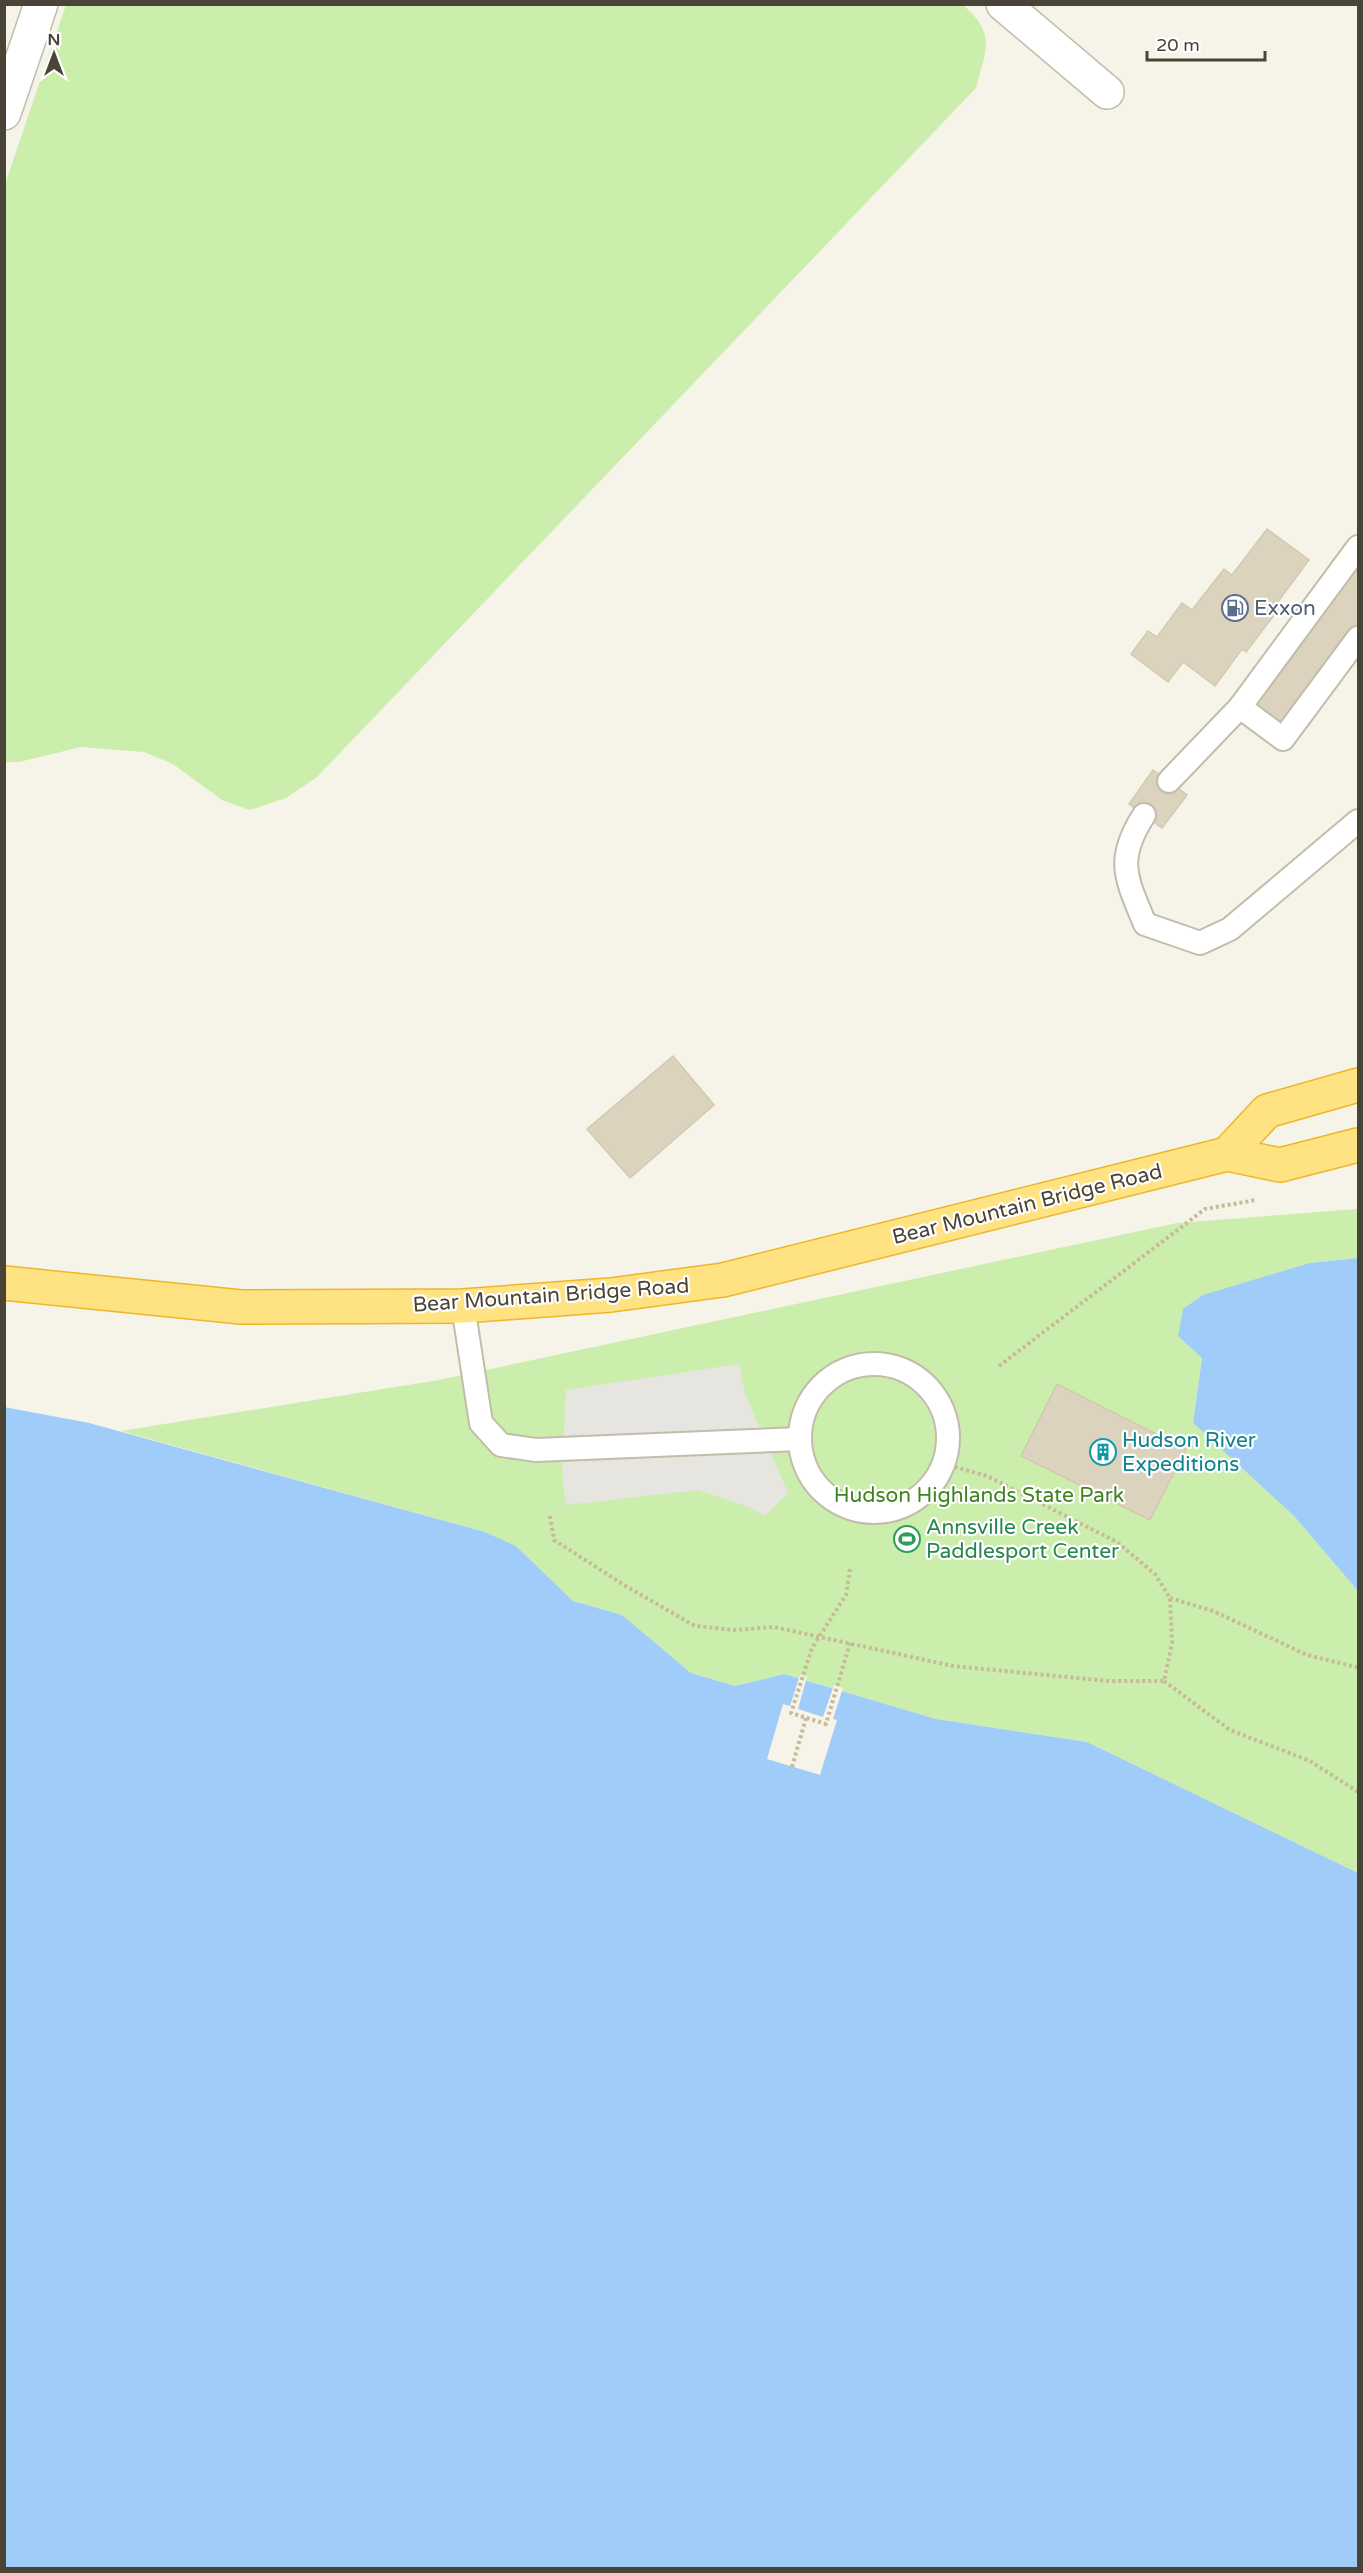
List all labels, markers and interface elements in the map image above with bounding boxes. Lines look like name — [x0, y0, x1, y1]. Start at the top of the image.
north arrow — [24, 24, 84, 84]
scale bar — [1147, 24, 1266, 62]
text: N — [48, 30, 60, 50]
text: 20 m — [1156, 34, 1200, 56]
fuel station icon: Exxon — [1220, 593, 1250, 623]
place label: Exxon — [1254, 596, 1316, 621]
street label: Bear Mountain Bridge Road — [890, 1159, 1165, 1250]
street label: Bear Mountain Bridge Road — [412, 1273, 690, 1318]
place label: Hudson River Expeditions — [1122, 1428, 1256, 1477]
building icon: Hudson River Expeditions — [1088, 1437, 1118, 1467]
park label: Hudson Highlands State Park — [834, 1483, 1124, 1508]
place label: Annsville Creek Paddlesport Center — [926, 1515, 1119, 1564]
sports icon: Annsville Creek Paddlesport Center — [892, 1524, 922, 1554]

